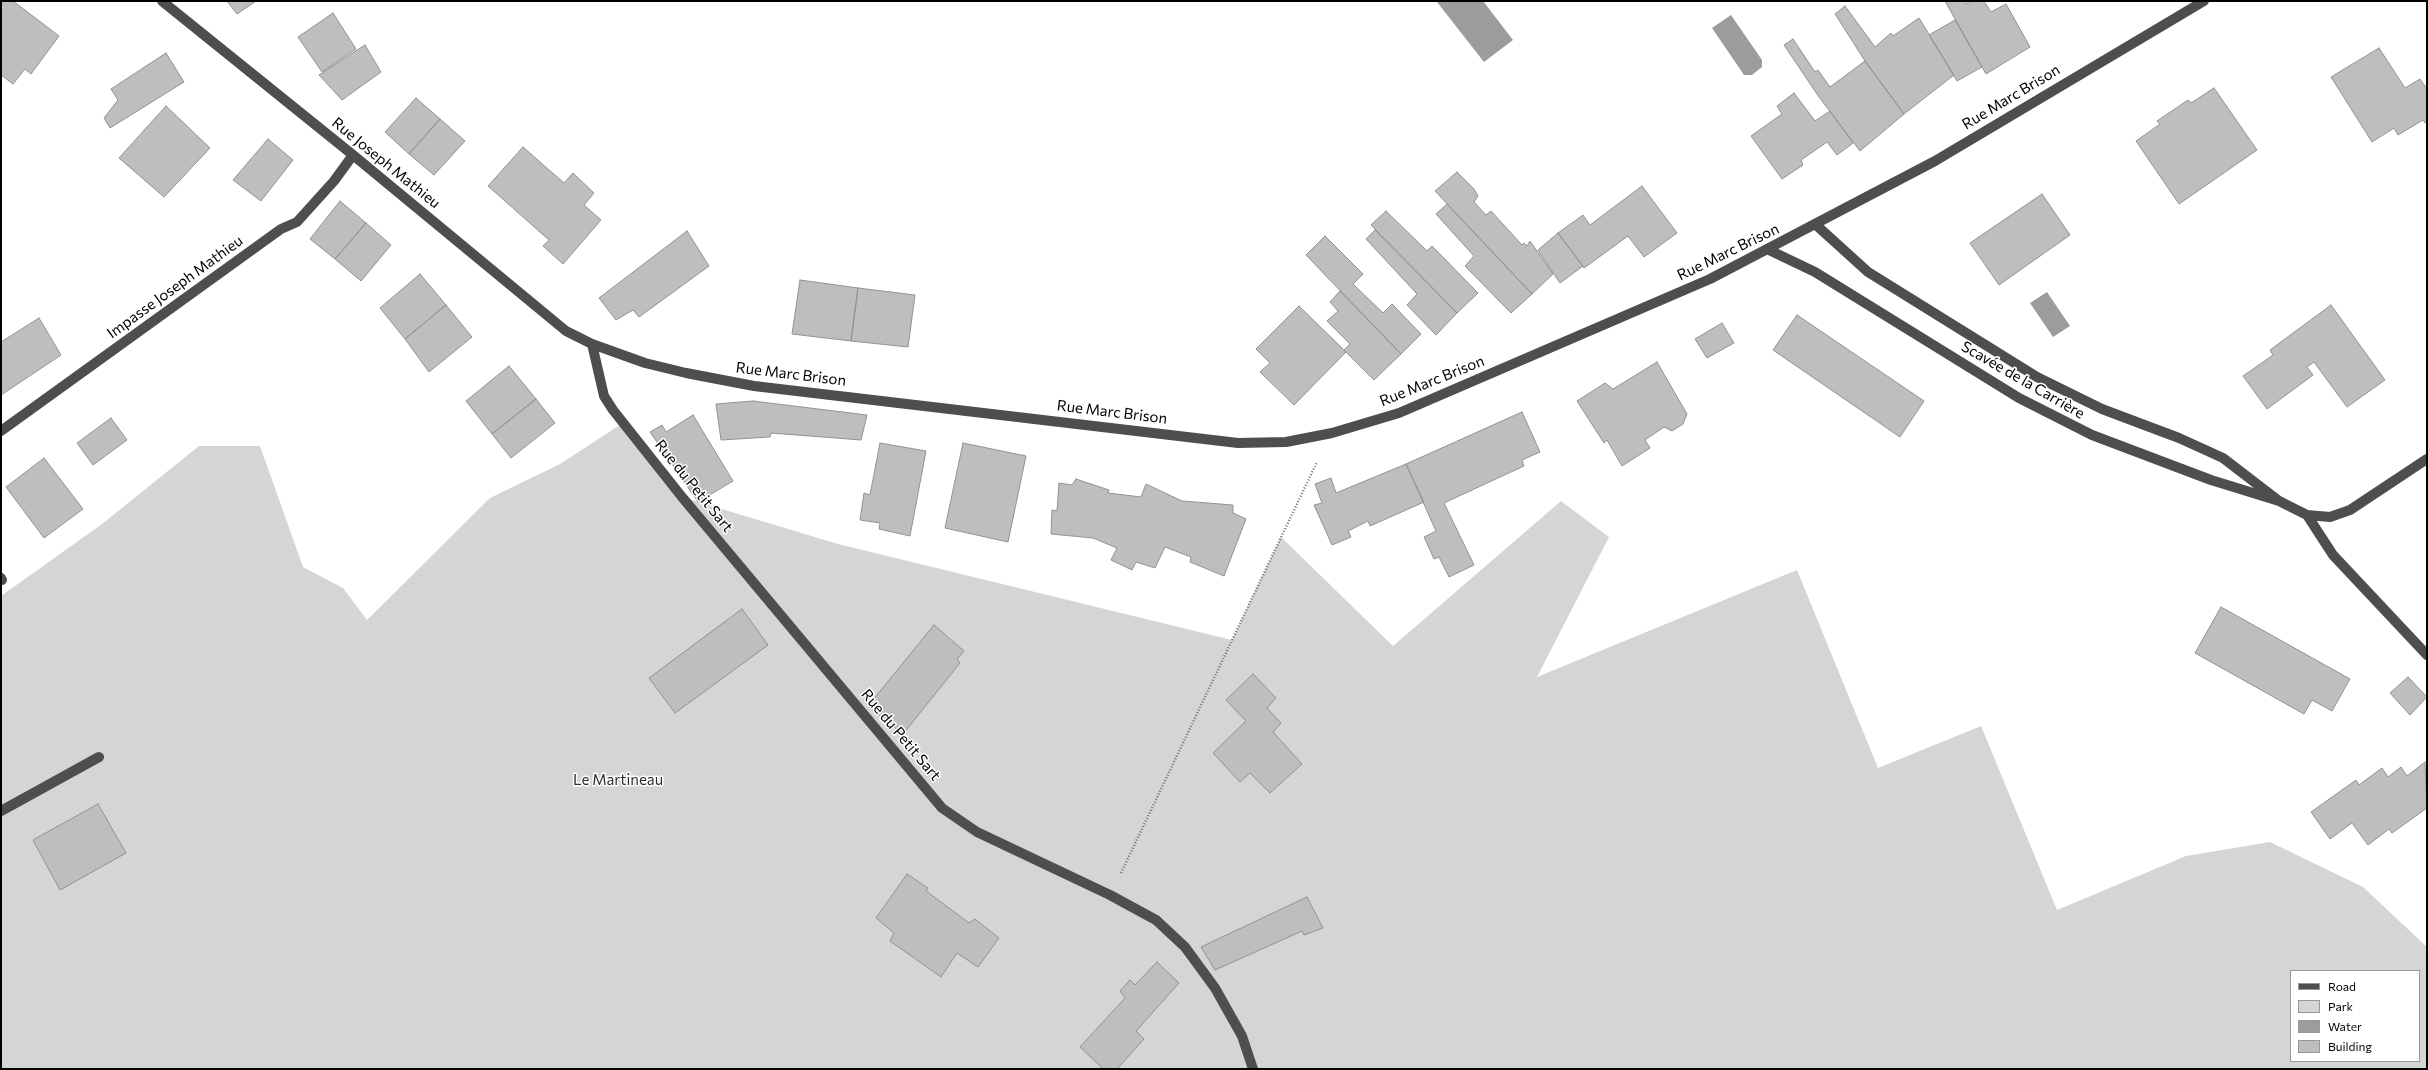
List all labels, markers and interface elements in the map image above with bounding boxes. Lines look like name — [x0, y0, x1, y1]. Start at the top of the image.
street label: Rue Marc Brison — [1959, 61, 2063, 133]
street label: Rue Joseph Mathieu — [328, 114, 444, 212]
street label: Rue Marc Brison — [1674, 220, 1782, 284]
street label: Impasse Joseph Mathieu — [104, 232, 246, 342]
street label: Scavée de la Carrière — [1958, 337, 2088, 423]
street label: Rue Marc Brison — [1377, 352, 1487, 410]
street label: Rue Marc Brison — [735, 358, 847, 390]
street label: Rue Marc Brison — [1056, 396, 1168, 428]
street label: Rue du Petit Sart — [651, 436, 737, 536]
street label: Rue du Petit Sart — [858, 686, 944, 784]
park label: Le Martineau — [573, 771, 663, 789]
legend — [2290, 970, 2420, 1062]
text: Road — [2328, 979, 2356, 993]
text: Park — [2328, 999, 2353, 1013]
text: Water — [2328, 1019, 2362, 1033]
text: Building — [2328, 1039, 2372, 1053]

